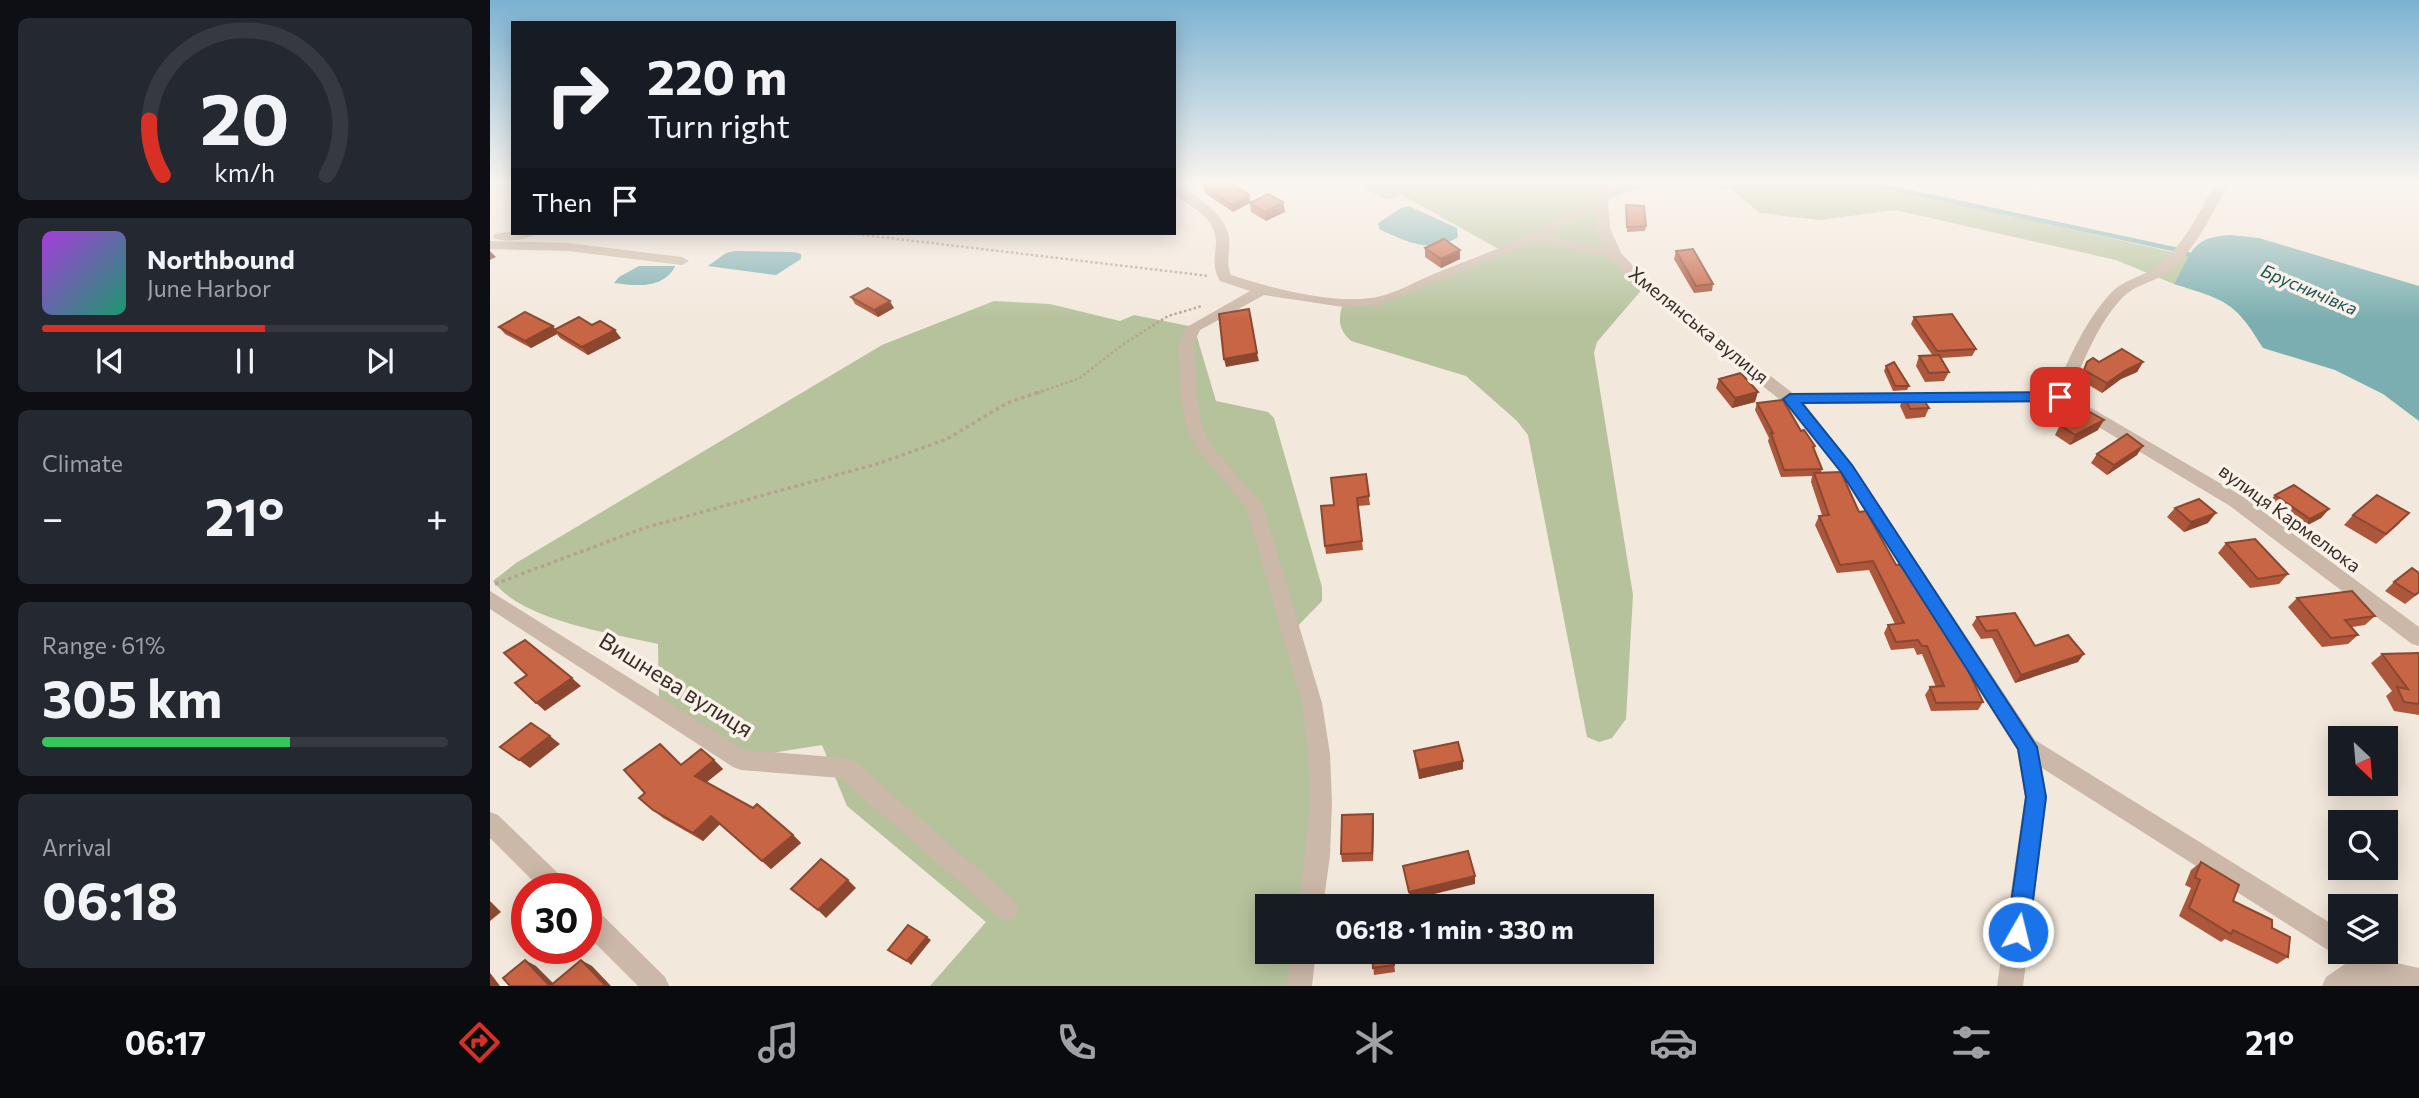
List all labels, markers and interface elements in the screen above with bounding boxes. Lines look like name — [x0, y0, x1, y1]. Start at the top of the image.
text: 220 m — [647, 45, 787, 105]
icon: right — [532, 49, 623, 140]
text: 20 — [200, 71, 290, 160]
text: Turn right — [647, 105, 790, 145]
text: km/h — [215, 157, 275, 187]
icon: arrive — [606, 182, 644, 220]
text: Then — [532, 186, 592, 217]
text: Northbound — [147, 243, 295, 274]
water label: Брусничівка — [2258, 259, 2361, 319]
street label: Хмелянська вулиця — [1625, 261, 1774, 388]
text: June Harbor — [147, 274, 271, 302]
icon: previous — [91, 342, 129, 380]
icon: pause — [226, 342, 264, 380]
icon: next — [361, 342, 399, 380]
pin — [2030, 367, 2090, 427]
icon: arrive — [2041, 378, 2079, 416]
text: Climate — [42, 449, 123, 477]
street label: вулиця Кармелюка — [2215, 458, 2366, 577]
text: 21° — [205, 483, 284, 547]
text: − — [42, 493, 64, 540]
text: + — [426, 493, 448, 540]
street label: Вишнева вулиця — [594, 626, 759, 743]
text: Range · 61% — [42, 631, 165, 659]
text: 305 km — [42, 665, 222, 729]
north arrow — [2328, 726, 2398, 796]
map controls — [2328, 726, 2398, 964]
button: search — [2328, 810, 2398, 880]
text: Arrival — [42, 833, 112, 861]
text: 06:18 — [42, 867, 178, 931]
speed limit sign: 30 — [511, 873, 602, 964]
button: layers — [2328, 894, 2398, 964]
position arrow — [1981, 895, 2055, 969]
text: 06:18 · 1 min · 330 m — [1335, 913, 1574, 944]
icon: directions — [455, 1018, 504, 1067]
icon: music — [754, 1018, 803, 1067]
icon: phone — [1052, 1018, 1101, 1067]
icon: climate — [1350, 1018, 1399, 1067]
icon: car — [1649, 1018, 1698, 1067]
icon: filters — [1947, 1018, 1996, 1067]
text: 06:17 — [125, 1022, 206, 1062]
text: 21° — [2245, 1022, 2294, 1062]

